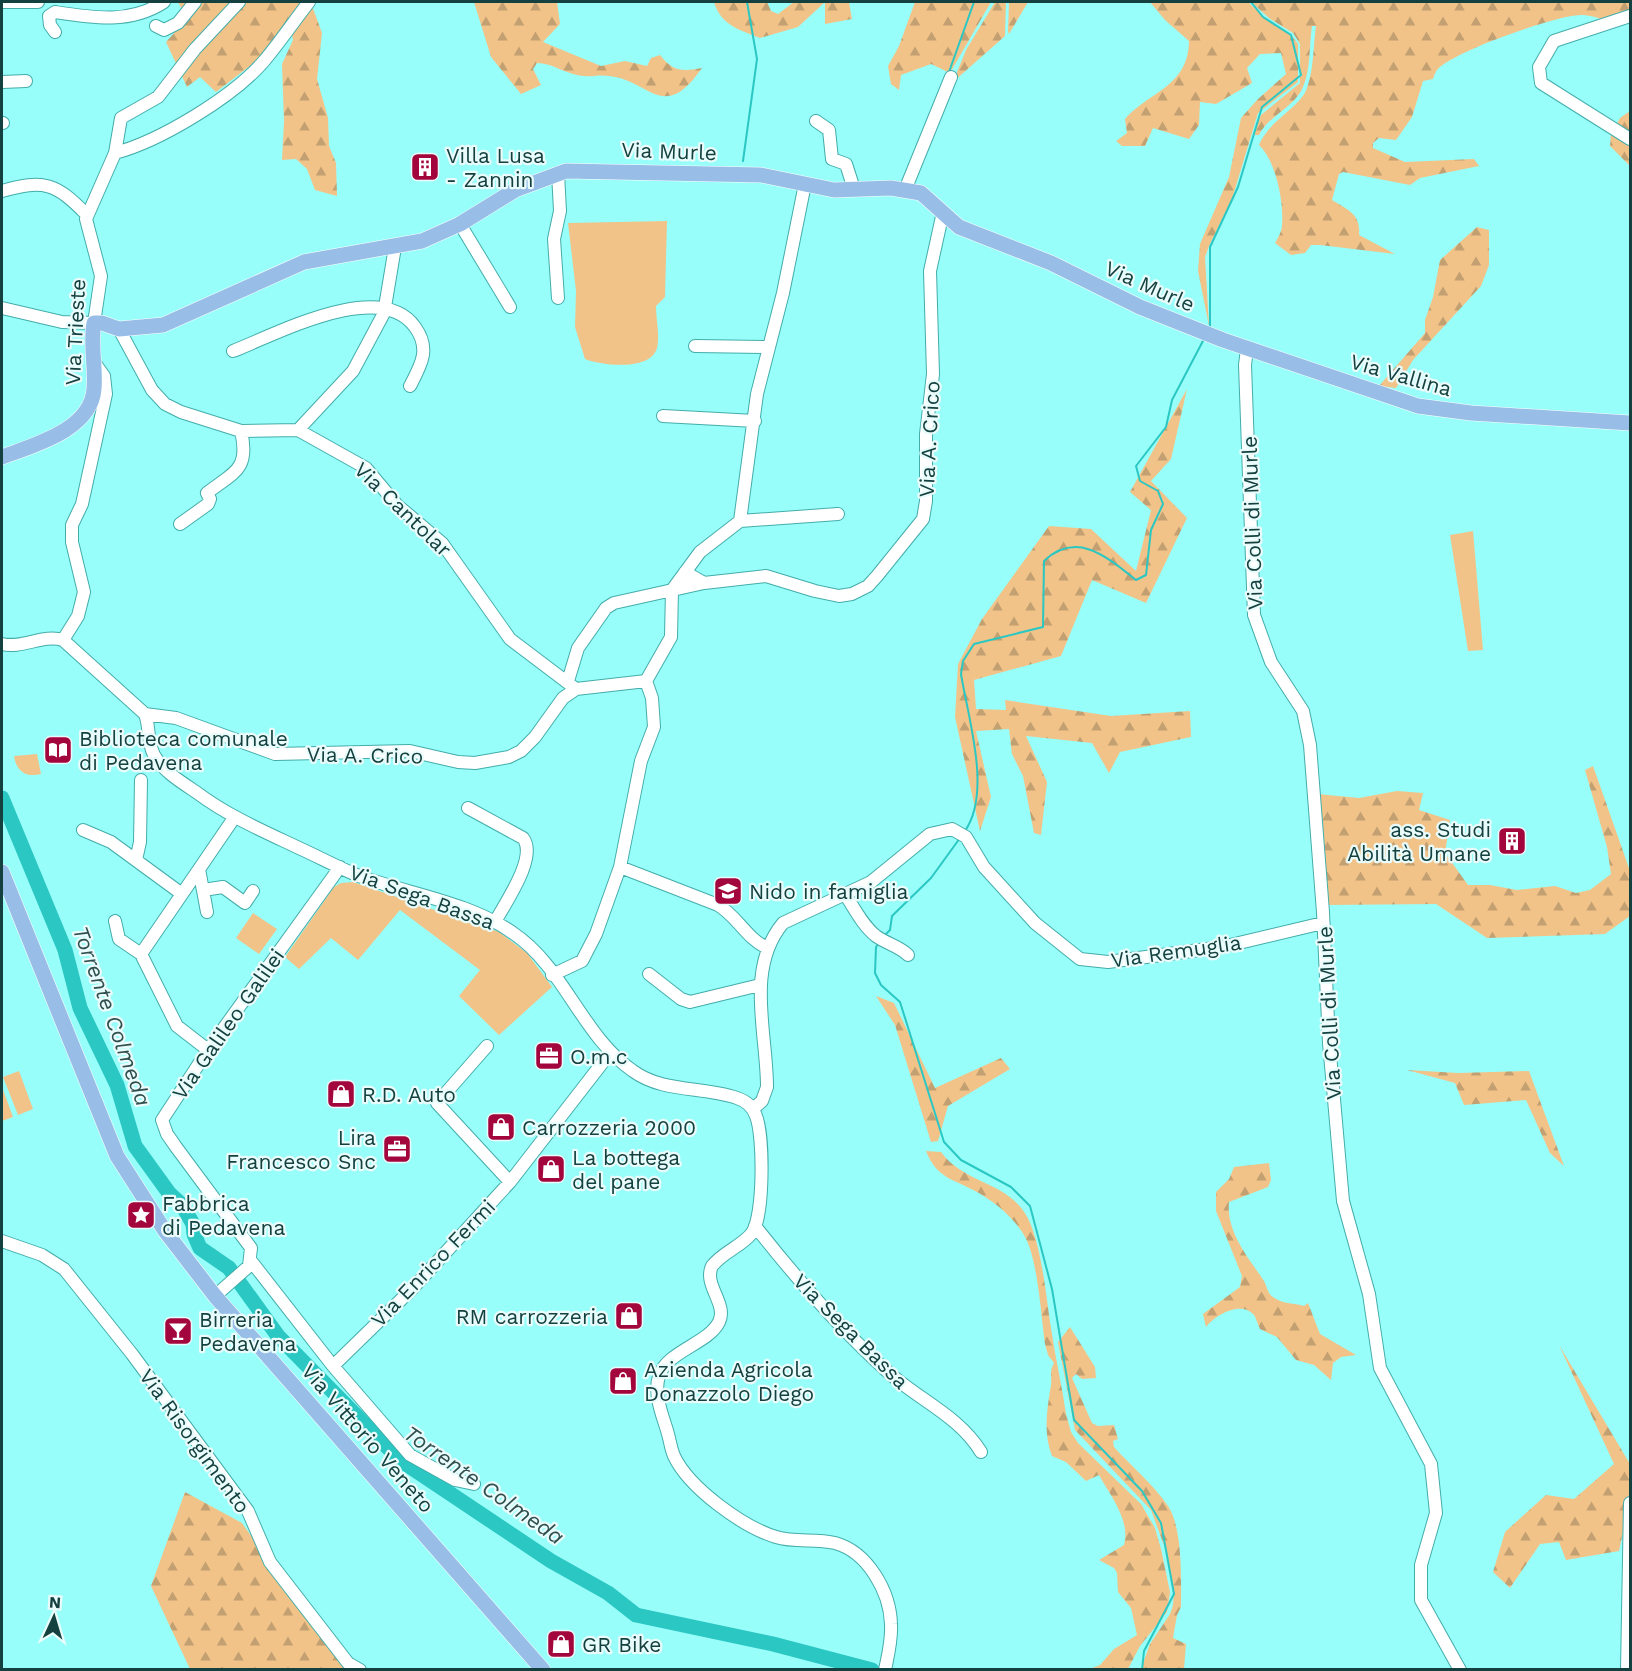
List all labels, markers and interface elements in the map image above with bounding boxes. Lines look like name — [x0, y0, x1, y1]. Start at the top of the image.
street label: Via Murle — [621, 137, 717, 165]
place label: Villa Lusa - Zannin — [446, 143, 545, 192]
building icon: Villa Lusa - Zannin — [409, 151, 441, 183]
street label: Via Murle — [1101, 255, 1199, 317]
street label: Via Trieste — [60, 278, 90, 386]
street label: Via Vallina — [1347, 349, 1455, 401]
street label: Via A. Crico — [913, 380, 945, 498]
street label: Via Colli di Murle — [1236, 436, 1268, 610]
street label: Via Cantolar — [349, 457, 457, 562]
place label: Biblioteca comunale di Pedavena — [79, 726, 288, 775]
library icon: Biblioteca comunale di Pedavena — [42, 734, 74, 766]
street label: Via A. Crico — [306, 741, 424, 769]
place label: ass. Studi Abilità Umane — [1347, 817, 1491, 866]
building icon: ass. Studi Abilità Umane — [1496, 825, 1528, 857]
street label: Via Sega Bassa — [346, 859, 498, 935]
school or university icon: Nido in famiglia — [712, 875, 744, 907]
place label: Nido in famiglia — [749, 879, 909, 904]
water label: Torrente Colmeda — [68, 923, 156, 1109]
street label: Via Colli di Murle — [1312, 925, 1346, 1101]
street label: Via Remuglia — [1109, 929, 1243, 973]
street label: Via Galileo Galilei — [167, 944, 289, 1104]
office icon: O.m.c — [533, 1040, 565, 1072]
place label: O.m.c — [570, 1044, 628, 1069]
shop icon: R.D. Auto — [325, 1078, 357, 1110]
place label: R.D. Auto — [362, 1082, 456, 1107]
shop icon: Carrozzeria 2000 — [485, 1111, 517, 1143]
place label: Carrozzeria 2000 — [522, 1115, 696, 1140]
place label: Lira Francesco Snc — [226, 1125, 376, 1174]
office icon: Lira Francesco Snc — [381, 1133, 413, 1165]
place label: La bottega del pane — [572, 1145, 680, 1194]
shop icon: La bottega del pane — [535, 1153, 567, 1185]
place label: Fabbrica di Pedavena — [162, 1191, 285, 1240]
street label: Via Enrico Fermi — [366, 1194, 500, 1332]
place icon: Fabbrica di Pedavena — [125, 1199, 157, 1231]
street label: Via Sega Bassa — [788, 1268, 914, 1394]
shop icon: RM carrozzeria — [613, 1300, 645, 1332]
place label: RM carrozzeria — [456, 1304, 608, 1329]
place label: Birreria Pedavena — [199, 1307, 296, 1356]
bar icon: Birreria Pedavena — [162, 1315, 194, 1347]
place label: Azienda Agricola Donazzolo Diego — [644, 1357, 814, 1406]
street label: Via Vittorio Veneto — [296, 1358, 440, 1518]
street label: Via Risorgimento — [134, 1364, 256, 1518]
shop icon: Azienda Agricola Donazzolo Diego — [607, 1365, 639, 1397]
water label: Torrente Colmeda — [399, 1420, 569, 1550]
north arrow — [24, 1587, 84, 1647]
text: N — [48, 1593, 62, 1612]
shop icon: GR Bike — [545, 1628, 577, 1660]
place label: GR Bike — [582, 1632, 661, 1657]

